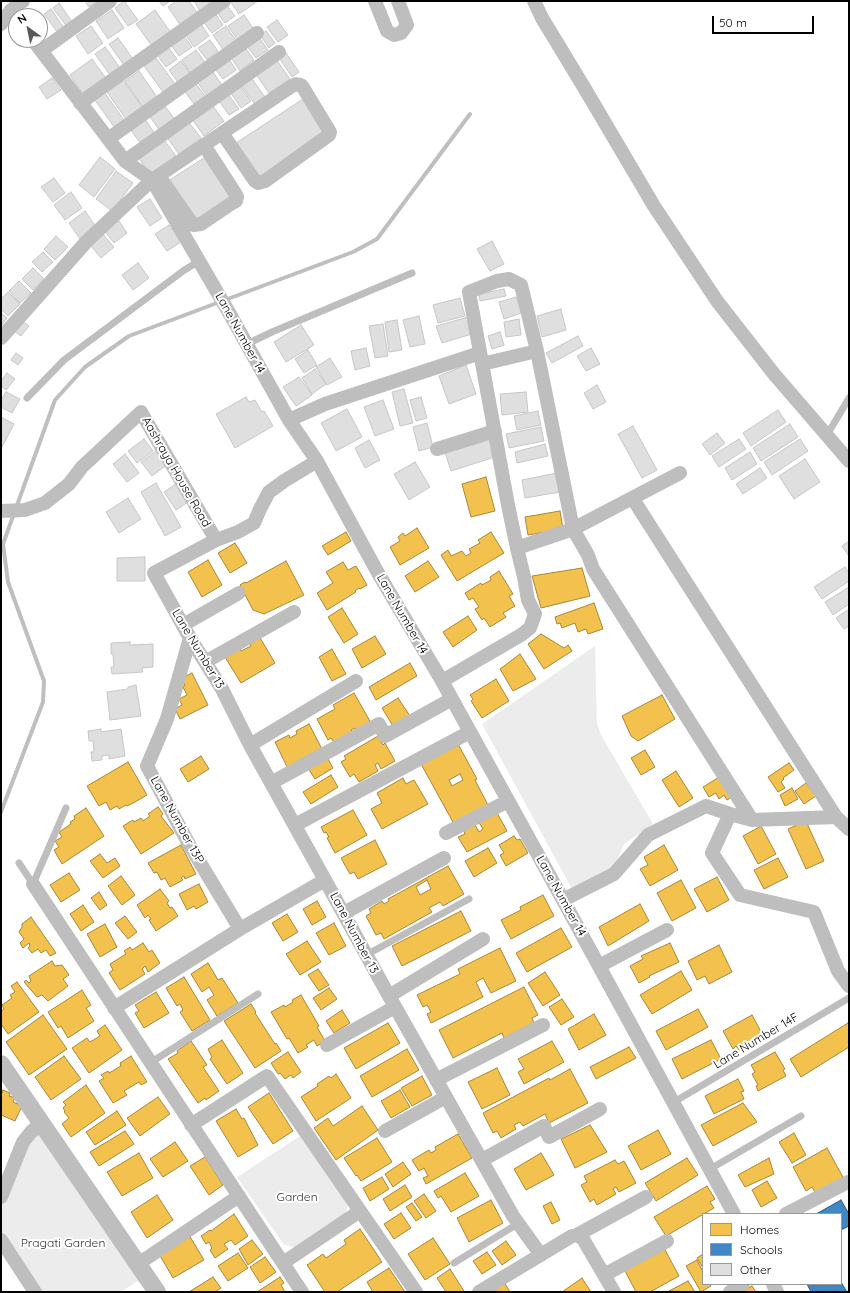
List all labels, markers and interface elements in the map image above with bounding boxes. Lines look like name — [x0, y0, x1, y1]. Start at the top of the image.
north arrow — [8, 8, 48, 48]
scale bar — [714, 8, 816, 34]
text: N — [15, 11, 29, 27]
text: 50 m — [719, 15, 747, 30]
street label: Lane Number 14 — [212, 290, 268, 376]
street label: Aashraya House Road — [139, 414, 213, 530]
street label: Lane Number 14 — [373, 572, 431, 656]
street label: Lane Number 13 — [169, 607, 227, 691]
street label: Lane Number 13P — [147, 774, 207, 866]
street label: Lane Number 14 — [533, 853, 589, 939]
street label: Lane Number 13 — [327, 890, 381, 976]
street label: Lane Number 14F — [711, 1010, 801, 1072]
park label: Garden — [276, 1190, 318, 1204]
legend — [702, 1213, 842, 1285]
text: Homes — [740, 1222, 779, 1237]
park label: Pragati Garden — [21, 1236, 105, 1250]
text: Schools — [740, 1242, 783, 1257]
text: Other — [740, 1262, 771, 1277]

